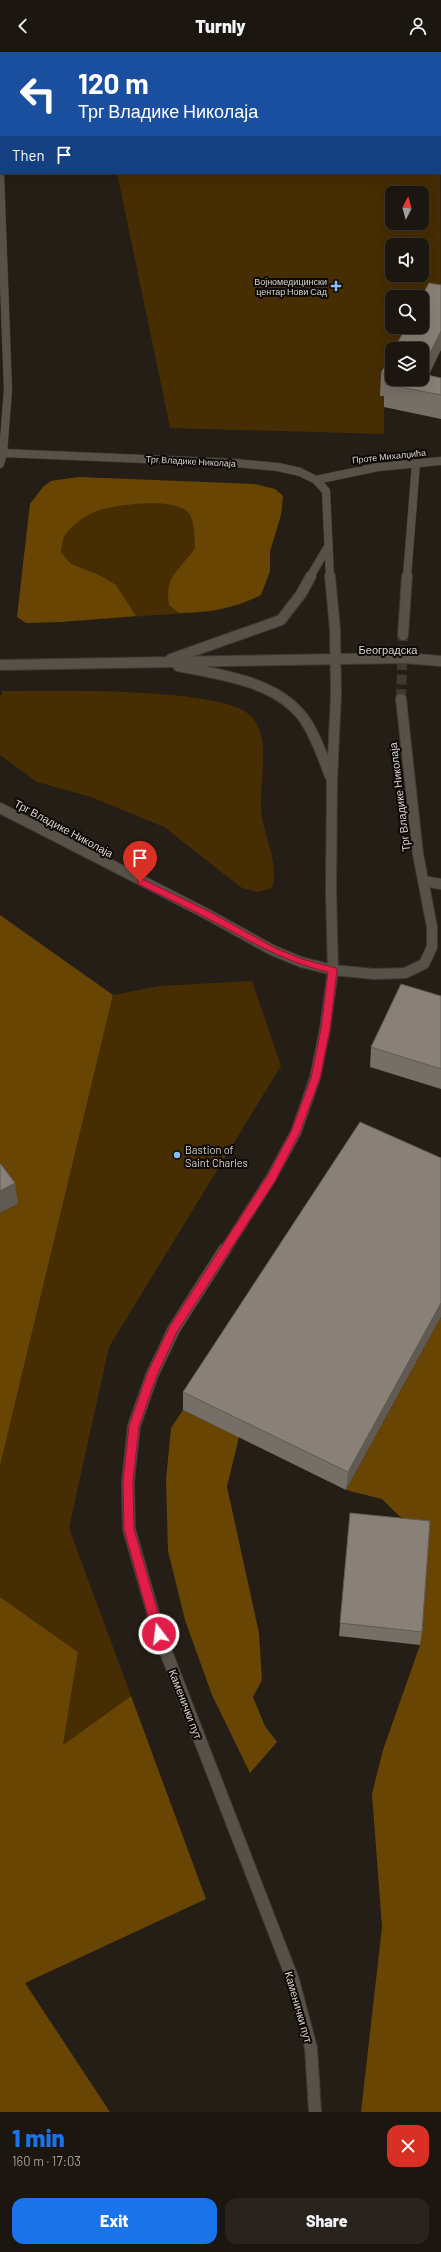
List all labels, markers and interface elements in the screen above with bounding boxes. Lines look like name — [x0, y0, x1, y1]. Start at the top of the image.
icon: back — [12, 15, 34, 37]
text: Turnly — [195, 15, 246, 37]
icon: person — [407, 15, 429, 37]
text: 120 m — [78, 66, 149, 100]
icon: left — [12, 68, 64, 120]
text: Трг Владике Николаја — [78, 100, 258, 122]
icon: arrive — [53, 144, 75, 166]
text: Then — [12, 146, 45, 164]
north arrow — [385, 186, 429, 230]
map controls — [385, 186, 429, 386]
button: sound — [385, 238, 429, 282]
place label: Војномедицински центар Нови Сад — [254, 276, 328, 297]
marker: Војномедицински центар Нови Сад — [330, 280, 342, 292]
button: search — [385, 290, 429, 334]
button: layers — [385, 342, 429, 386]
street label: Проте Михалџића — [351, 447, 427, 465]
street label: Трг Владике Николаја — [146, 453, 236, 469]
street label: Београдска — [359, 643, 418, 656]
street label: Трг Владике Николаја — [386, 741, 412, 852]
street label: Трг Владике Николаја — [12, 796, 116, 860]
pin — [123, 841, 157, 882]
icon: arrive — [129, 847, 151, 869]
place label: Bastion of Saint Charles — [185, 1143, 248, 1169]
marker: Bastion of Saint Charles — [172, 1150, 182, 1160]
position arrow — [138, 1613, 180, 1655]
street label: Каменички пут — [167, 1667, 205, 1741]
street label: Каменички пут — [283, 1970, 315, 2044]
text: 1 min — [12, 2123, 65, 2152]
button: close — [387, 2125, 429, 2167]
text: 160 m · 17:03 — [12, 2153, 81, 2169]
button: Exit — [12, 2198, 217, 2244]
button: Share — [225, 2198, 429, 2244]

